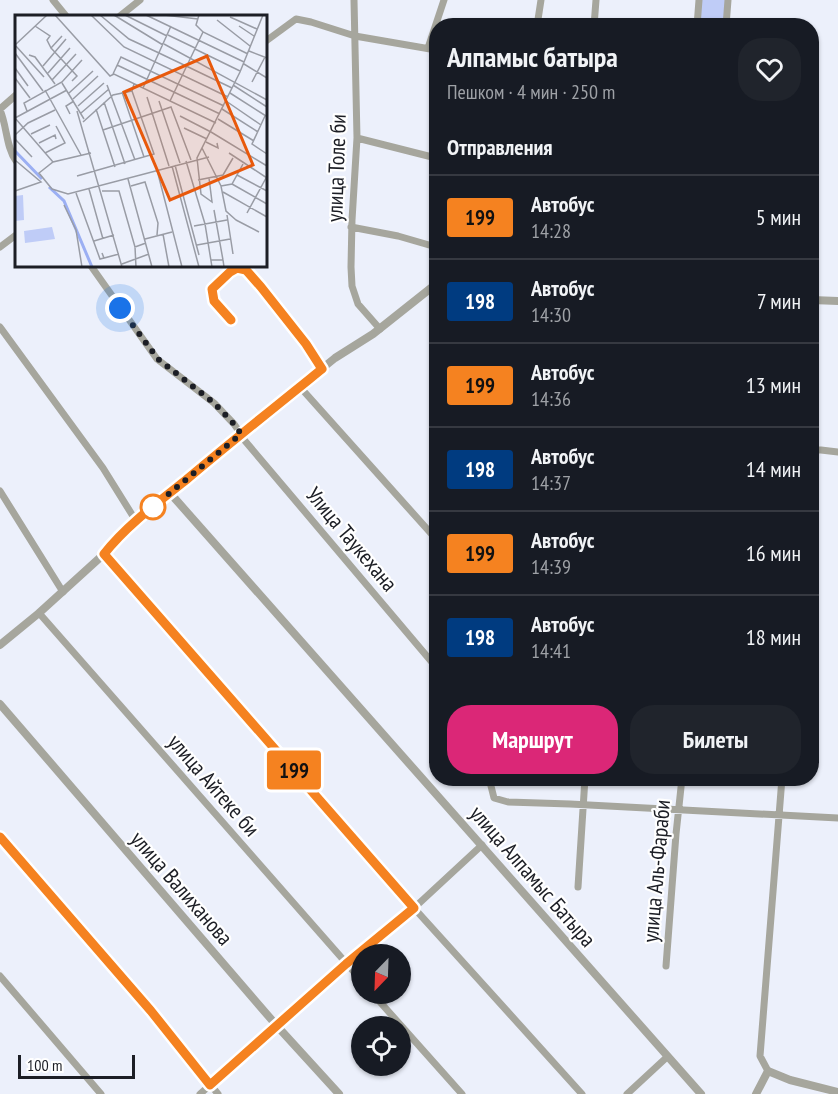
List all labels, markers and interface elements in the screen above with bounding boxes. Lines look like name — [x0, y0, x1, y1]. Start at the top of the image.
inset map — [15, 15, 267, 267]
text: Алпамыс батыра — [447, 38, 618, 75]
button: heart — [738, 38, 801, 101]
text: Пешком · 4 мин · 250 m — [447, 79, 615, 105]
street label: улица Толе би — [320, 113, 352, 223]
text: Отправления — [447, 133, 553, 161]
text: Автобус — [531, 190, 594, 218]
text: 5 мин — [756, 203, 801, 231]
text: 199 — [465, 204, 495, 231]
text: 14:28 — [531, 218, 571, 244]
text: Автобус — [531, 274, 594, 302]
text: 7 мин — [757, 287, 801, 315]
text: 198 — [465, 288, 495, 315]
your location — [105, 293, 135, 323]
text: 14:30 — [531, 302, 571, 328]
text: Автобус — [531, 358, 594, 386]
text: 13 мин — [746, 371, 801, 399]
text: 199 — [465, 372, 495, 399]
text: 14:36 — [531, 386, 571, 412]
text: Автобус — [531, 442, 594, 470]
text: 14 мин — [746, 455, 801, 483]
text: 198 — [465, 456, 495, 483]
text: 14:37 — [531, 470, 571, 496]
street label: Улица Таукехана — [300, 481, 404, 597]
unlabelled marker — [140, 494, 166, 520]
text: Автобус — [531, 526, 594, 554]
text: 16 мин — [746, 539, 801, 567]
text: 199 — [465, 540, 495, 567]
text: 14:39 — [531, 554, 571, 580]
text: Автобус — [531, 610, 594, 638]
text: 18 мин — [746, 623, 801, 651]
text: 198 — [465, 624, 495, 651]
text: 14:41 — [531, 638, 571, 664]
button: Маршрут — [447, 705, 618, 774]
button: Билеты — [630, 705, 801, 774]
street label: улица Айтеке би — [162, 728, 266, 842]
line badge: 199 — [260, 750, 328, 790]
text: 199 — [279, 757, 309, 784]
street label: улица Аль-Фараби — [636, 798, 676, 944]
street label: улица Алпамыс Батыра — [464, 800, 602, 952]
street label: улица Валиханова — [125, 825, 239, 951]
north arrow — [351, 944, 411, 1004]
map controls — [351, 944, 411, 1076]
button: locate — [351, 1016, 411, 1076]
scale bar — [18, 1052, 135, 1080]
text: 100 m — [27, 1055, 62, 1075]

